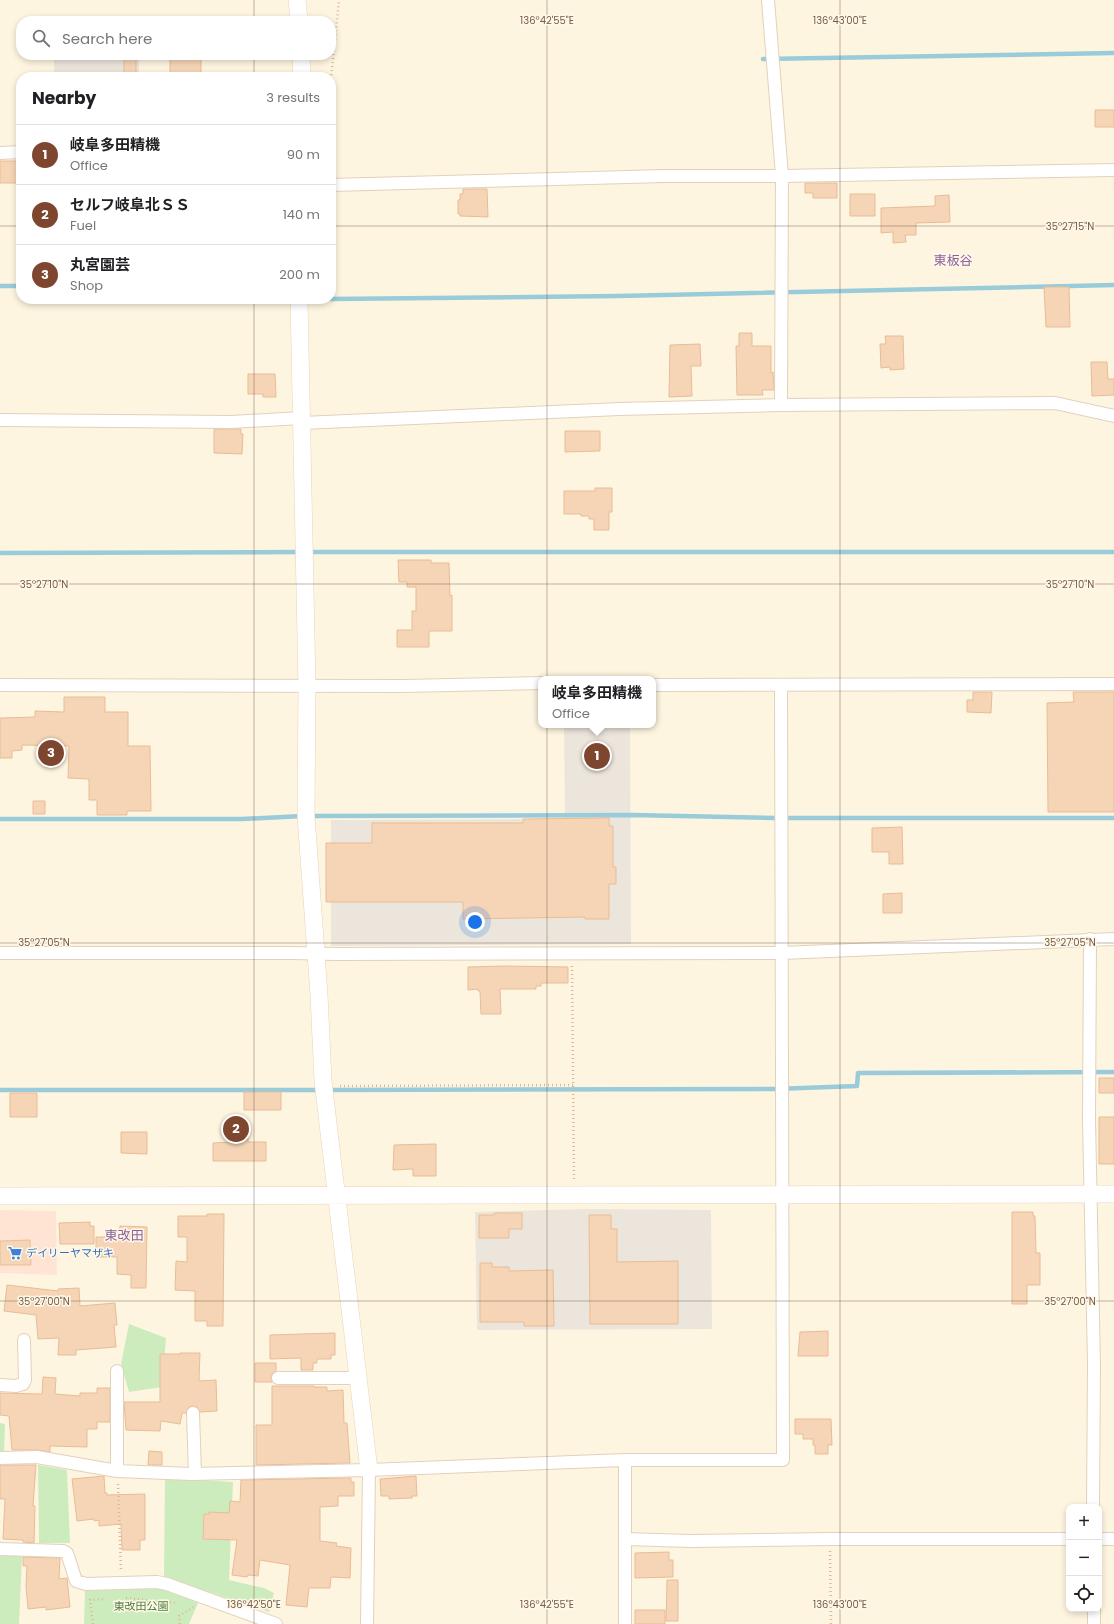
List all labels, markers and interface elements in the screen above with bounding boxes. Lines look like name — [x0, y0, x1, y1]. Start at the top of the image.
text: 136°42'55"E — [520, 13, 574, 28]
text: 136°43'00"E — [813, 13, 867, 28]
search box — [16, 16, 336, 60]
icon: search — [30, 27, 52, 49]
text: Search here — [62, 28, 152, 49]
text: Nearby — [32, 86, 96, 110]
text: 3 results — [266, 88, 320, 107]
text: 岐阜多田精機 — [70, 134, 160, 155]
text: 1 — [43, 145, 47, 164]
text: 90 m — [287, 145, 320, 164]
text: Office — [70, 156, 108, 175]
text: セルフ岐阜北ＳＳ — [70, 194, 190, 215]
text: 2 — [41, 205, 49, 224]
text: 140 m — [283, 205, 320, 224]
text: Fuel — [70, 216, 96, 235]
text: 35°27'15"N — [1046, 219, 1094, 234]
district label: 東板谷 — [933, 251, 973, 270]
text: 丸宮園芸 — [70, 254, 130, 275]
text: 3 — [41, 265, 49, 284]
text: 200 m — [279, 265, 320, 284]
text: Shop — [70, 276, 103, 295]
text: 35°27'10"N — [20, 577, 68, 592]
text: 35°27'10"N — [1046, 577, 1094, 592]
popup — [538, 676, 656, 728]
text: 岐阜多田精機 — [552, 682, 642, 703]
text: Office — [552, 704, 590, 723]
pin: 3 — [38, 738, 64, 768]
pin: 1 — [584, 741, 610, 771]
your location — [465, 912, 485, 932]
text: 35°27'05"N — [18, 935, 70, 950]
text: 35°27'05"N — [1044, 935, 1096, 950]
pin: 2 — [223, 1114, 249, 1144]
district label: 東改田 — [104, 1226, 144, 1245]
supermarket icon: デイリーヤマザキ — [7, 1245, 23, 1261]
place label: デイリーヤマザキ — [26, 1245, 114, 1261]
text: 35°27'00"N — [18, 1294, 70, 1309]
text: 35°27'00"N — [1044, 1294, 1096, 1309]
map controls — [1066, 1504, 1102, 1612]
button: + — [1066, 1504, 1102, 1540]
button: − — [1066, 1540, 1102, 1576]
button: locate — [1066, 1576, 1102, 1612]
text: 136°42'50"E — [227, 1597, 281, 1612]
text: 136°42'55"E — [520, 1597, 574, 1612]
text: 136°43'00"E — [813, 1597, 867, 1612]
park label: 東改田公園 — [114, 1598, 169, 1614]

